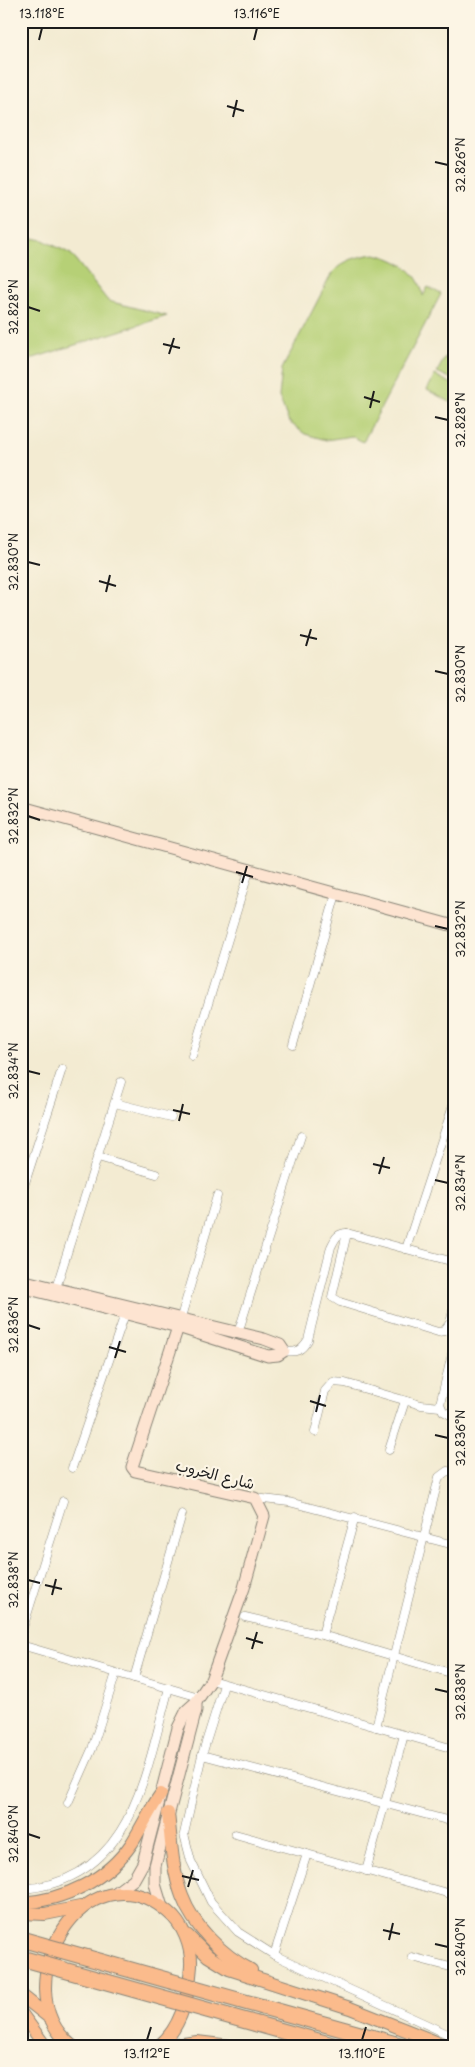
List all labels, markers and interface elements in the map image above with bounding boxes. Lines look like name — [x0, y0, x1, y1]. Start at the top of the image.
text: 13.118°E — [19, 4, 65, 22]
text: 13.116°E — [234, 4, 280, 22]
text: 32.826°N — [451, 137, 469, 193]
text: 32.828°N — [4, 279, 22, 335]
text: 32.828°N — [451, 392, 469, 448]
text: 32.830°N — [4, 533, 22, 591]
text: 32.830°N — [451, 645, 469, 703]
text: 32.832°N — [4, 787, 22, 845]
text: 32.832°N — [451, 900, 469, 958]
text: 32.834°N — [4, 1042, 22, 1100]
text: 32.834°N — [451, 1154, 469, 1212]
text: 32.836°N — [4, 1297, 22, 1353]
text: 32.836°N — [451, 1410, 469, 1466]
street label: شارع الخروب — [173, 1453, 257, 1494]
text: 32.838°N — [4, 1551, 22, 1609]
text: 32.838°N — [451, 1663, 469, 1721]
text: 32.840°N — [4, 1805, 22, 1863]
text: 32.840°N — [451, 1918, 469, 1976]
text: 13.112°E — [124, 2044, 170, 2062]
text: 13.110°E — [339, 2044, 385, 2062]

